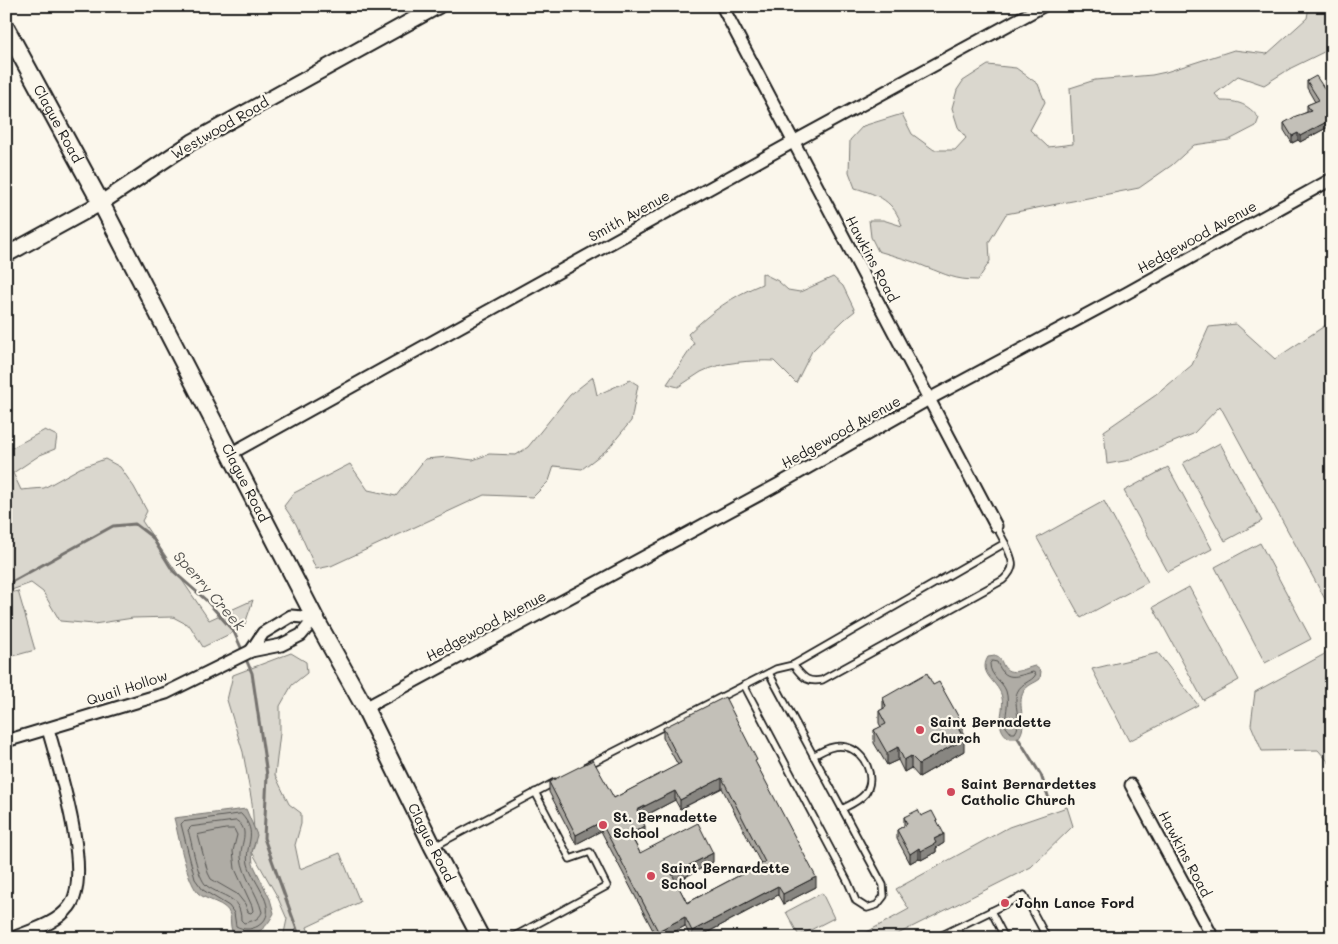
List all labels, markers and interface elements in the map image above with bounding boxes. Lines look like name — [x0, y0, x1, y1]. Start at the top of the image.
street label: Clague Road — [30, 81, 87, 166]
street label: Westwood Road — [168, 92, 272, 163]
street label: Smith Avenue — [585, 185, 673, 246]
street label: Hedgewood Avenue — [1134, 196, 1260, 277]
street label: Hawkins Road — [842, 212, 903, 305]
street label: Hedgewood Avenue — [778, 391, 904, 472]
street label: Clague Road — [218, 440, 274, 525]
water label: Sperry Creek — [170, 546, 251, 635]
street label: Hedgewood Avenue — [422, 586, 549, 665]
street label: Quail Hollow — [84, 665, 170, 710]
place label: Saint Bernadette Church — [930, 712, 1051, 747]
marker: Saint Bernadette Church — [914, 724, 926, 736]
place label: Saint Bernardettes Catholic Church — [961, 774, 1096, 809]
marker: Saint Bernardettes Catholic Church — [945, 786, 957, 798]
street label: Clague Road — [404, 800, 460, 885]
place label: St. Bernadette School — [613, 807, 717, 842]
street label: Hawkins Road — [1155, 807, 1216, 900]
marker: St. Bernadette School — [597, 819, 609, 831]
place label: Saint Bernardette School — [661, 858, 789, 893]
marker: Saint Bernardette School — [645, 870, 657, 882]
place label: John Lance Ford — [1015, 893, 1134, 912]
marker: John Lance Ford — [999, 897, 1011, 909]

